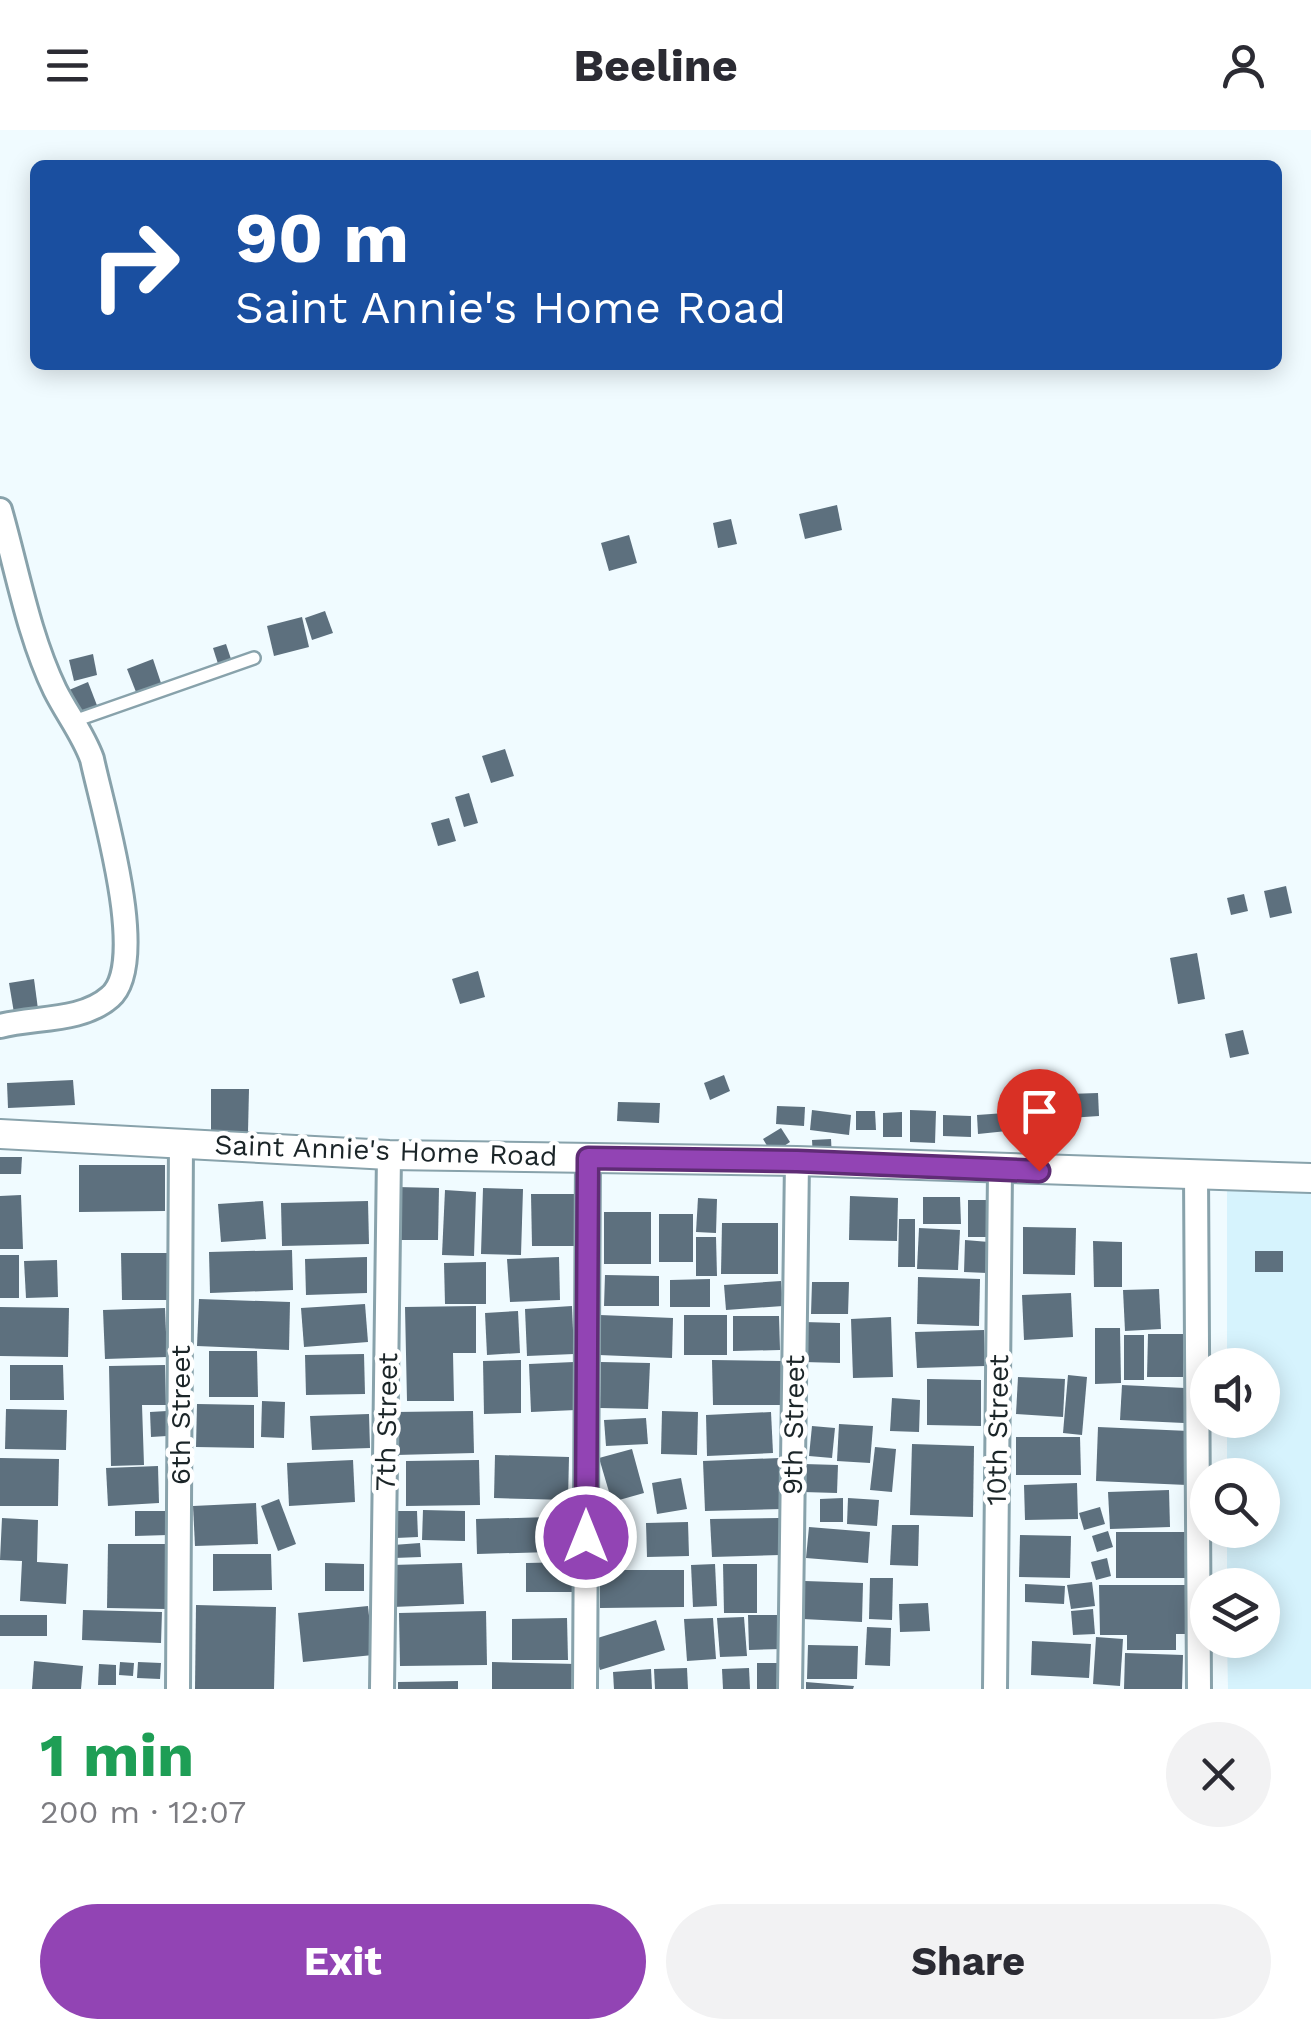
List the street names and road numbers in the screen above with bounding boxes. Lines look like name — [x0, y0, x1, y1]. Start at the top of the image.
street label: Saint Annie's Home Road — [214, 1128, 558, 1173]
street label: 6th Street — [164, 1345, 197, 1485]
street label: 7th Street — [369, 1352, 404, 1492]
street label: 9th Street — [776, 1354, 811, 1495]
street label: 10th Street — [980, 1354, 1015, 1506]

